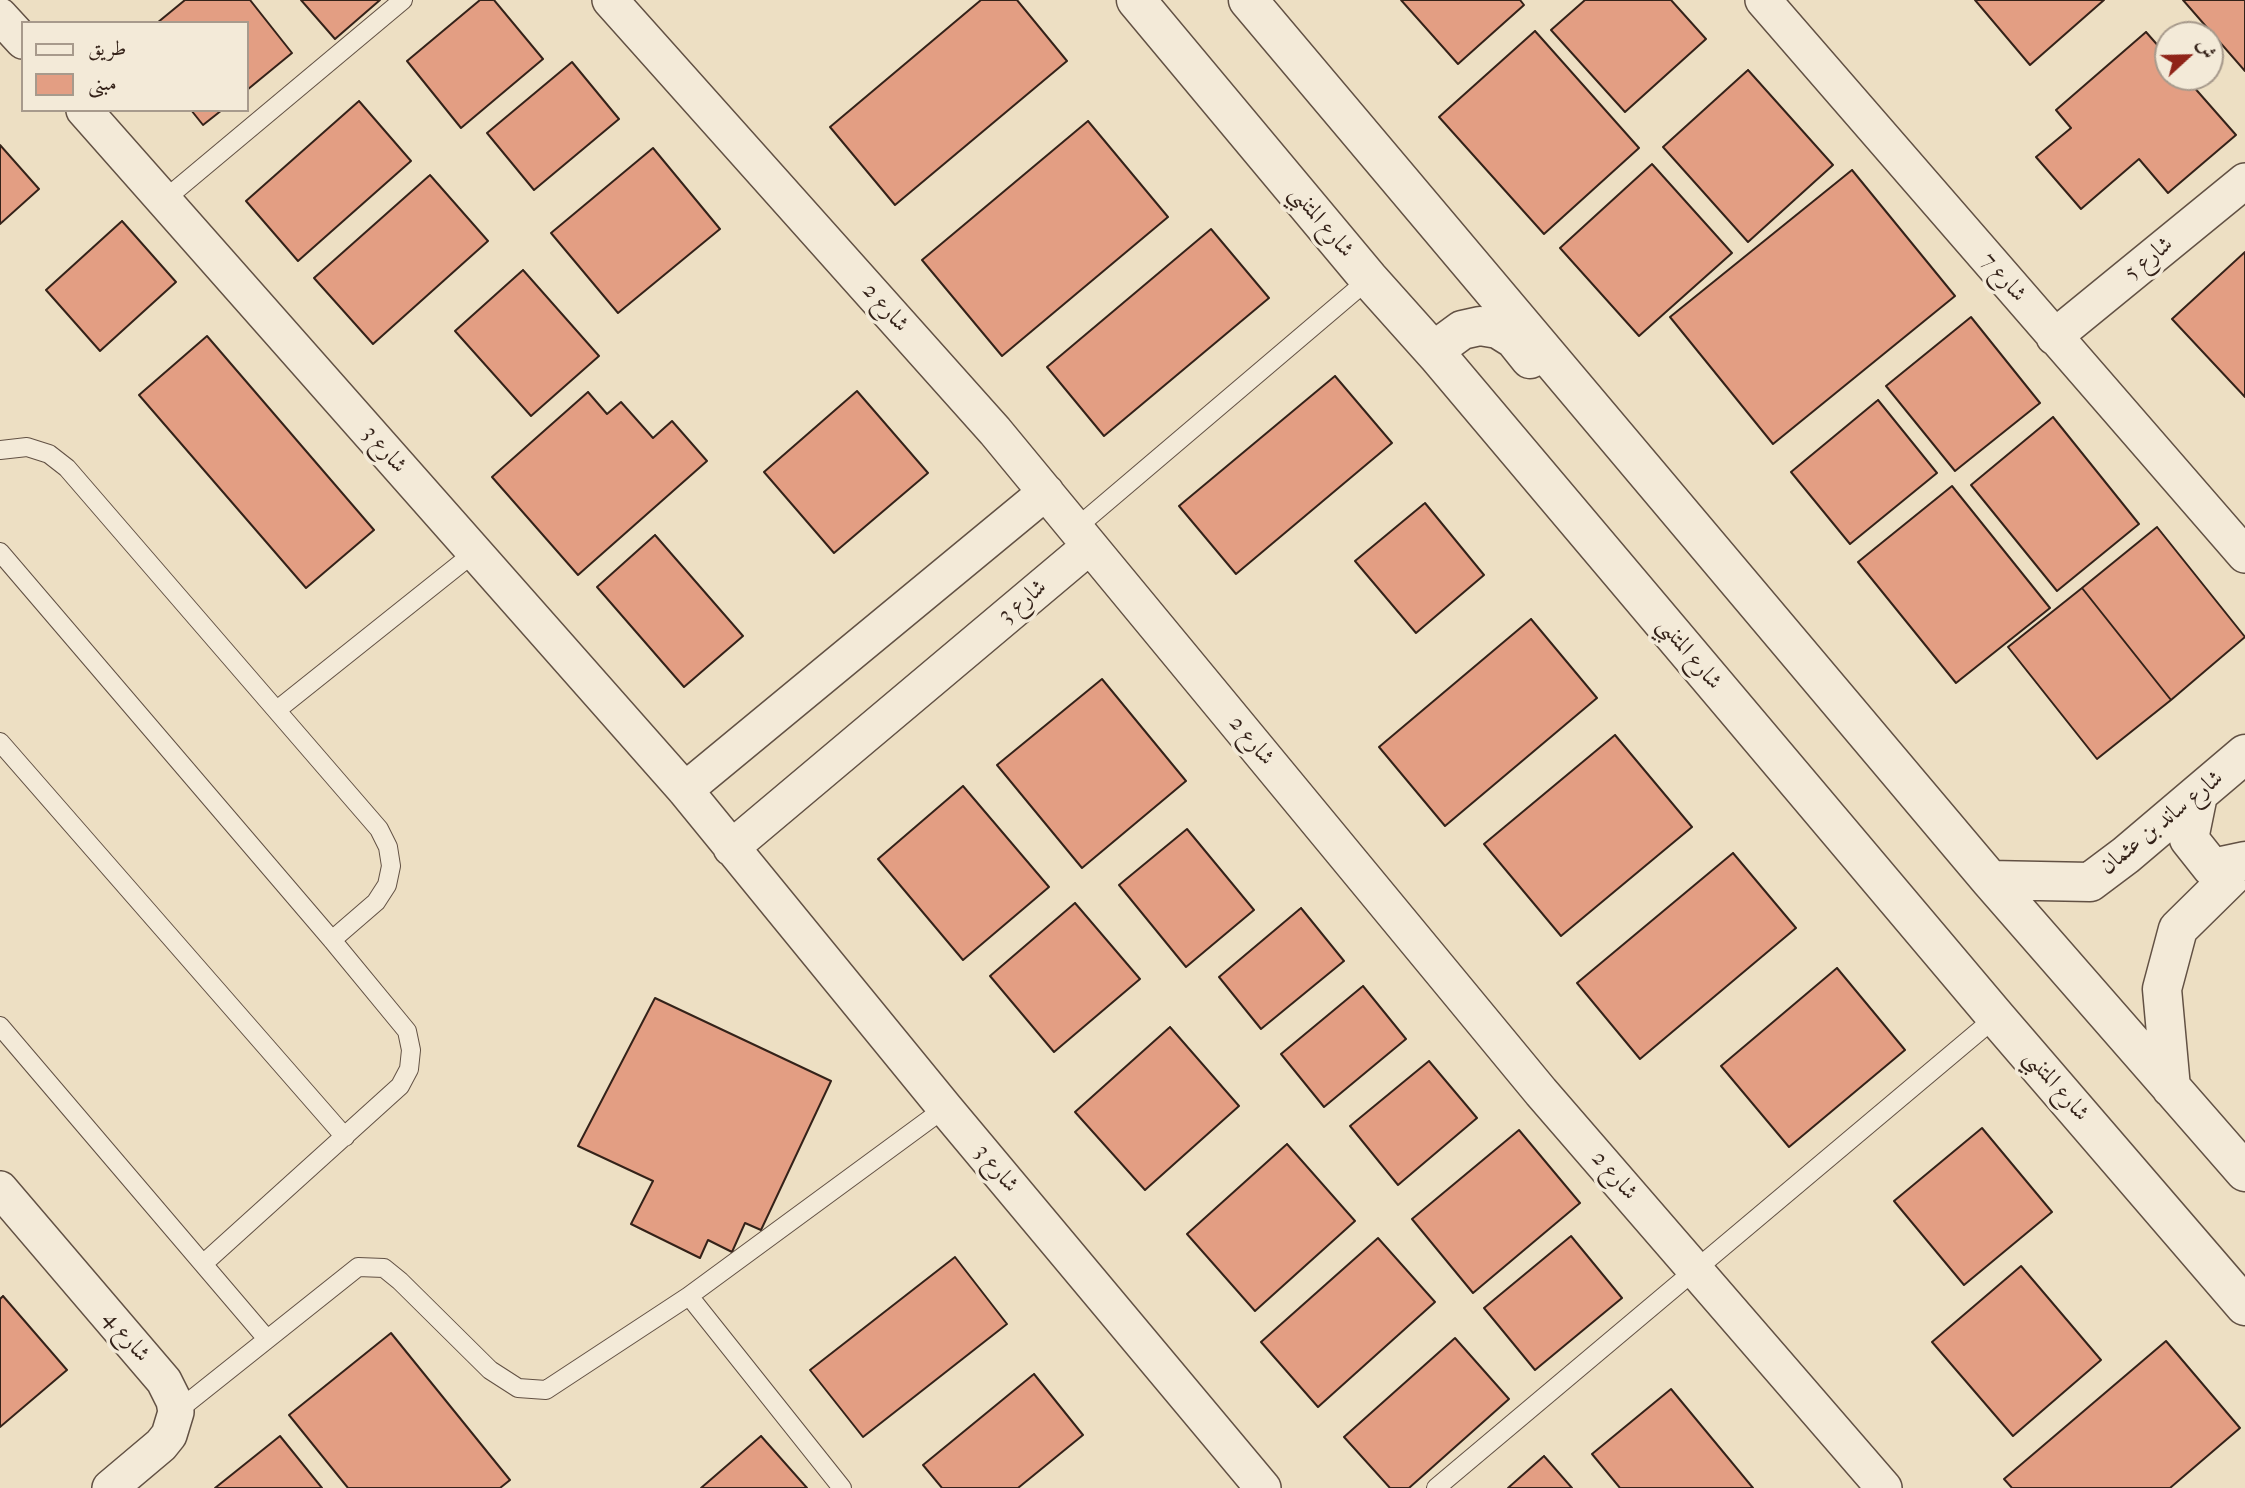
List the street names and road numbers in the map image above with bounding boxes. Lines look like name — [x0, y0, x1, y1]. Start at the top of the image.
street label: شارع المتنبي — [1283, 180, 1359, 264]
street label: شارع 5 — [2119, 231, 2179, 287]
street label: شارع 7 — [1974, 248, 2032, 308]
street label: شارع 2 — [856, 278, 914, 338]
street label: شارع 3 — [356, 420, 412, 480]
street label: شارع 3 — [993, 574, 1053, 630]
street label: شارع المتنبي — [1651, 612, 1727, 696]
street label: شارع 2 — [1222, 710, 1280, 772]
street label: شارع ساند بن عثمان — [2095, 765, 2229, 881]
street label: شارع المتنبي — [2017, 1045, 2095, 1127]
street label: شارع 3 — [968, 1139, 1024, 1199]
street label: شارع 2 — [1585, 1146, 1643, 1206]
street label: شارع 4 — [97, 1306, 155, 1368]

